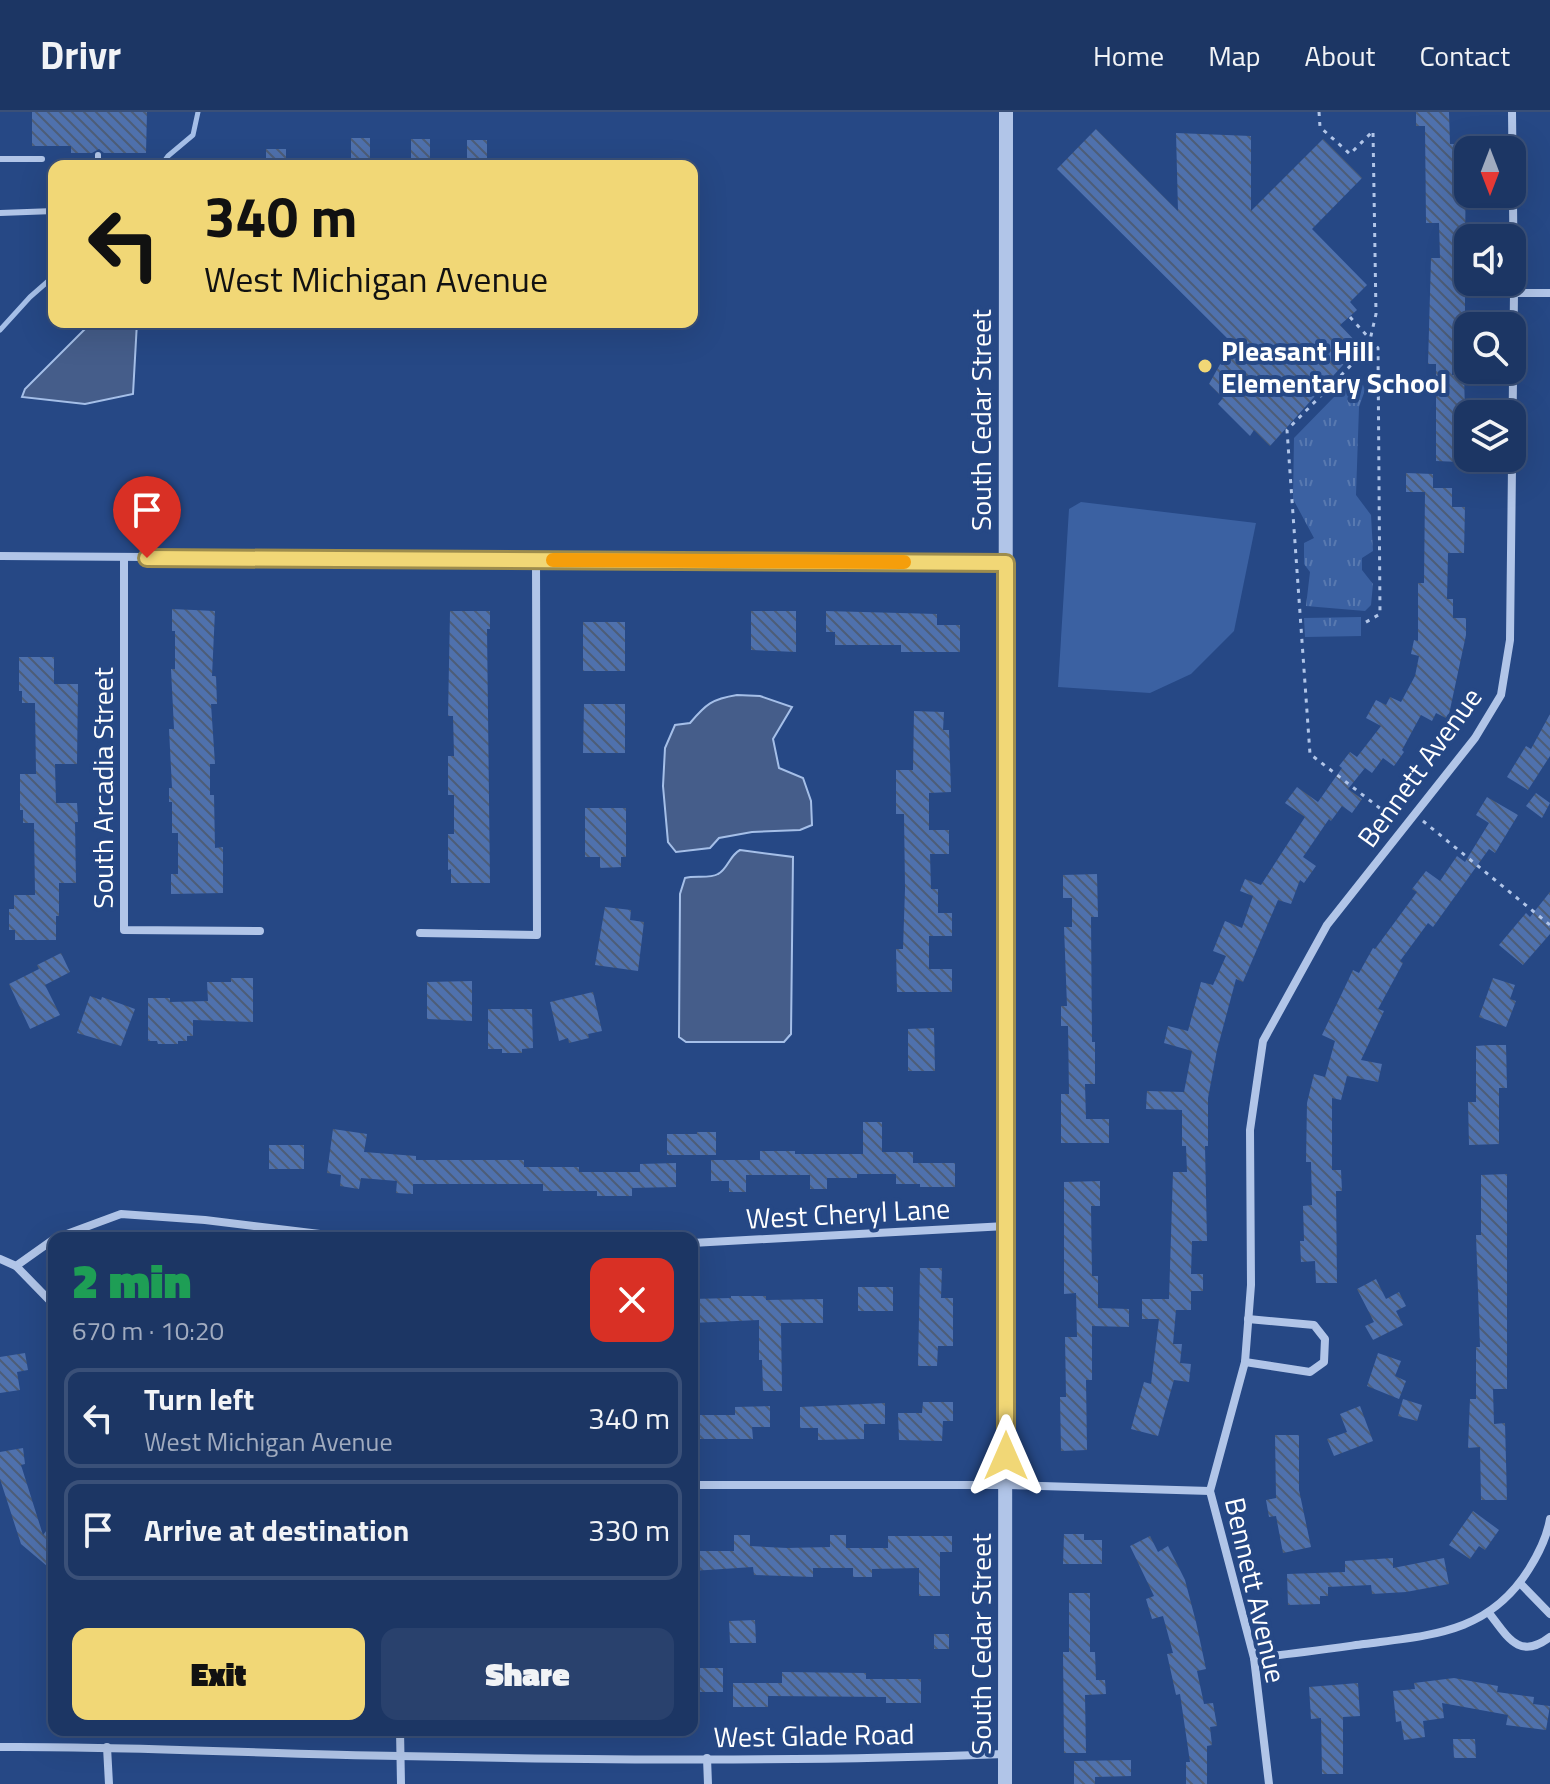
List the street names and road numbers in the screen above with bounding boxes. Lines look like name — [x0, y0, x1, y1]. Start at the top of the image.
street label: South Cedar Street — [959, 309, 1002, 531]
street label: South Arcadia Street — [81, 667, 124, 909]
street label: Bennett Avenue — [1346, 678, 1492, 856]
street label: West Cheryl Lane — [745, 1186, 951, 1240]
street label: Bennett Avenue — [1214, 1493, 1298, 1687]
street label: South Cedar Street — [959, 1533, 1002, 1755]
street label: West Glade Road — [713, 1712, 915, 1758]

